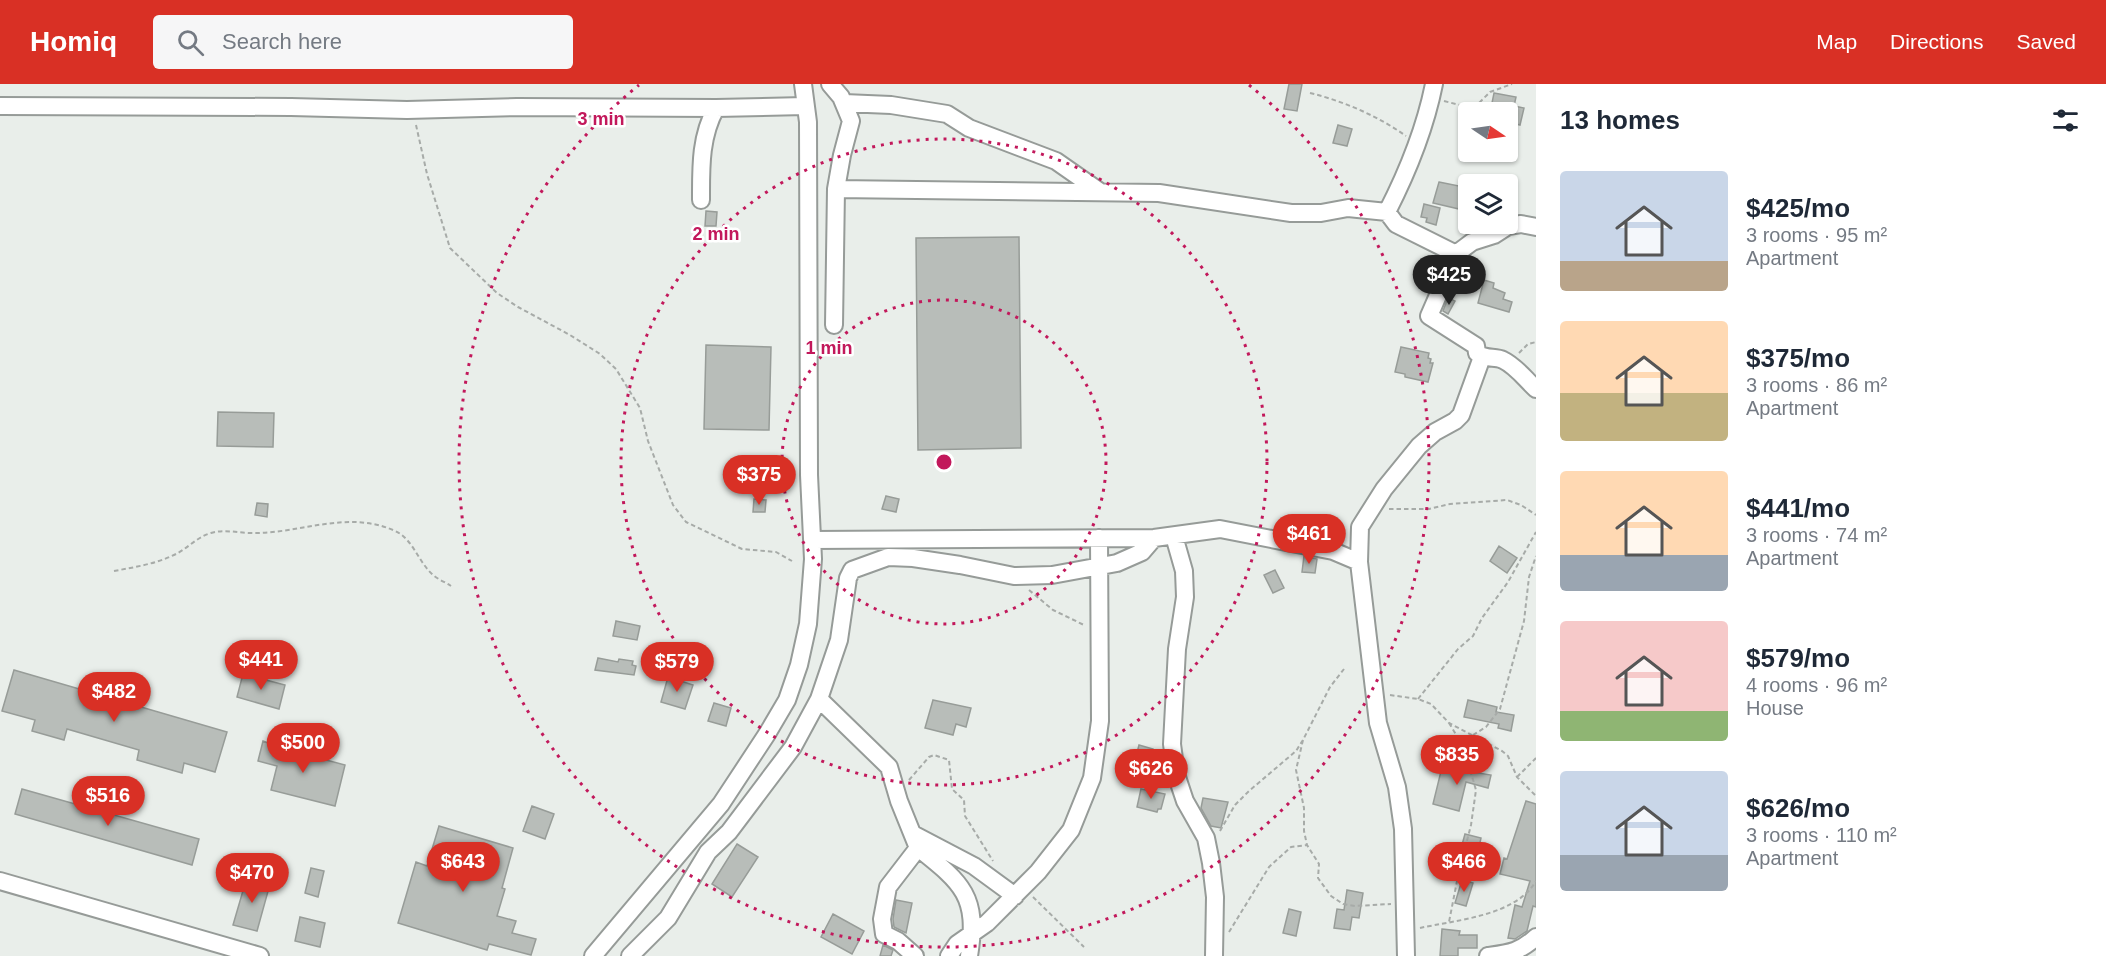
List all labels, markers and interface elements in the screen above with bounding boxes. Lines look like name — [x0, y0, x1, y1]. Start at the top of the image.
search box — [153, 15, 573, 69]
text: Homiq — [30, 26, 117, 57]
icon: search — [174, 26, 207, 59]
text: Search here — [222, 29, 342, 54]
text: Map — [1816, 30, 1857, 53]
text: Directions — [1890, 30, 1983, 53]
text: Saved — [2016, 30, 2076, 53]
north arrow — [1458, 102, 1518, 162]
map controls — [1458, 102, 1518, 234]
icon: filters — [2049, 104, 2082, 137]
text: 13 homes — [1560, 105, 1680, 135]
text: 3 min — [577, 109, 625, 129]
button: layers — [1458, 174, 1518, 234]
text: $425/mo — [1746, 193, 1850, 223]
icon: home — [1608, 195, 1680, 267]
text: 2 min — [692, 224, 740, 244]
text: 3 rooms · 95 m² — [1746, 224, 1887, 246]
text: Apartment — [1746, 247, 1838, 269]
pin: $425 — [1413, 255, 1485, 306]
text: $425 — [1427, 263, 1471, 285]
text: 1 min — [805, 338, 853, 358]
text: $375/mo — [1746, 343, 1850, 373]
icon: home — [1608, 345, 1680, 417]
text: 3 rooms · 86 m² — [1746, 374, 1887, 396]
text: Apartment — [1746, 397, 1838, 419]
centre of rings — [934, 452, 954, 472]
pin: $375 — [723, 455, 795, 506]
text: $375 — [737, 463, 781, 485]
text: $441/mo — [1746, 493, 1850, 523]
icon: home — [1608, 495, 1680, 567]
pin: $461 — [1273, 514, 1345, 565]
text: $461 — [1287, 522, 1331, 544]
text: 3 rooms · 74 m² — [1746, 524, 1887, 546]
text: Apartment — [1746, 547, 1838, 569]
pin: $441 — [225, 640, 297, 691]
pin: $579 — [641, 642, 713, 693]
text: $579/mo — [1746, 643, 1850, 673]
icon: home — [1608, 645, 1680, 717]
text: $441 — [239, 648, 283, 670]
text: $579 — [655, 650, 699, 672]
pin: $482 — [78, 672, 150, 723]
text: 4 rooms · 96 m² — [1746, 674, 1887, 696]
text: $482 — [92, 680, 136, 702]
text: House — [1746, 697, 1804, 719]
pin: $500 — [267, 723, 339, 774]
text: $500 — [281, 731, 325, 753]
pin: $835 — [1421, 735, 1493, 786]
text: $835 — [1435, 743, 1479, 765]
pin: $626 — [1115, 749, 1187, 800]
text: $626 — [1129, 757, 1173, 779]
pin: $516 — [72, 776, 144, 827]
text: $516 — [86, 784, 130, 806]
text: $626/mo — [1746, 793, 1850, 823]
icon: home — [1608, 795, 1680, 867]
text: 3 rooms · 110 m² — [1746, 824, 1897, 846]
pin: $643 — [427, 842, 499, 893]
pin: $466 — [1428, 842, 1500, 893]
text: Apartment — [1746, 847, 1838, 869]
text: $643 — [441, 850, 485, 872]
text: $466 — [1442, 850, 1486, 872]
pin: $470 — [216, 853, 288, 904]
text: $470 — [230, 861, 274, 883]

